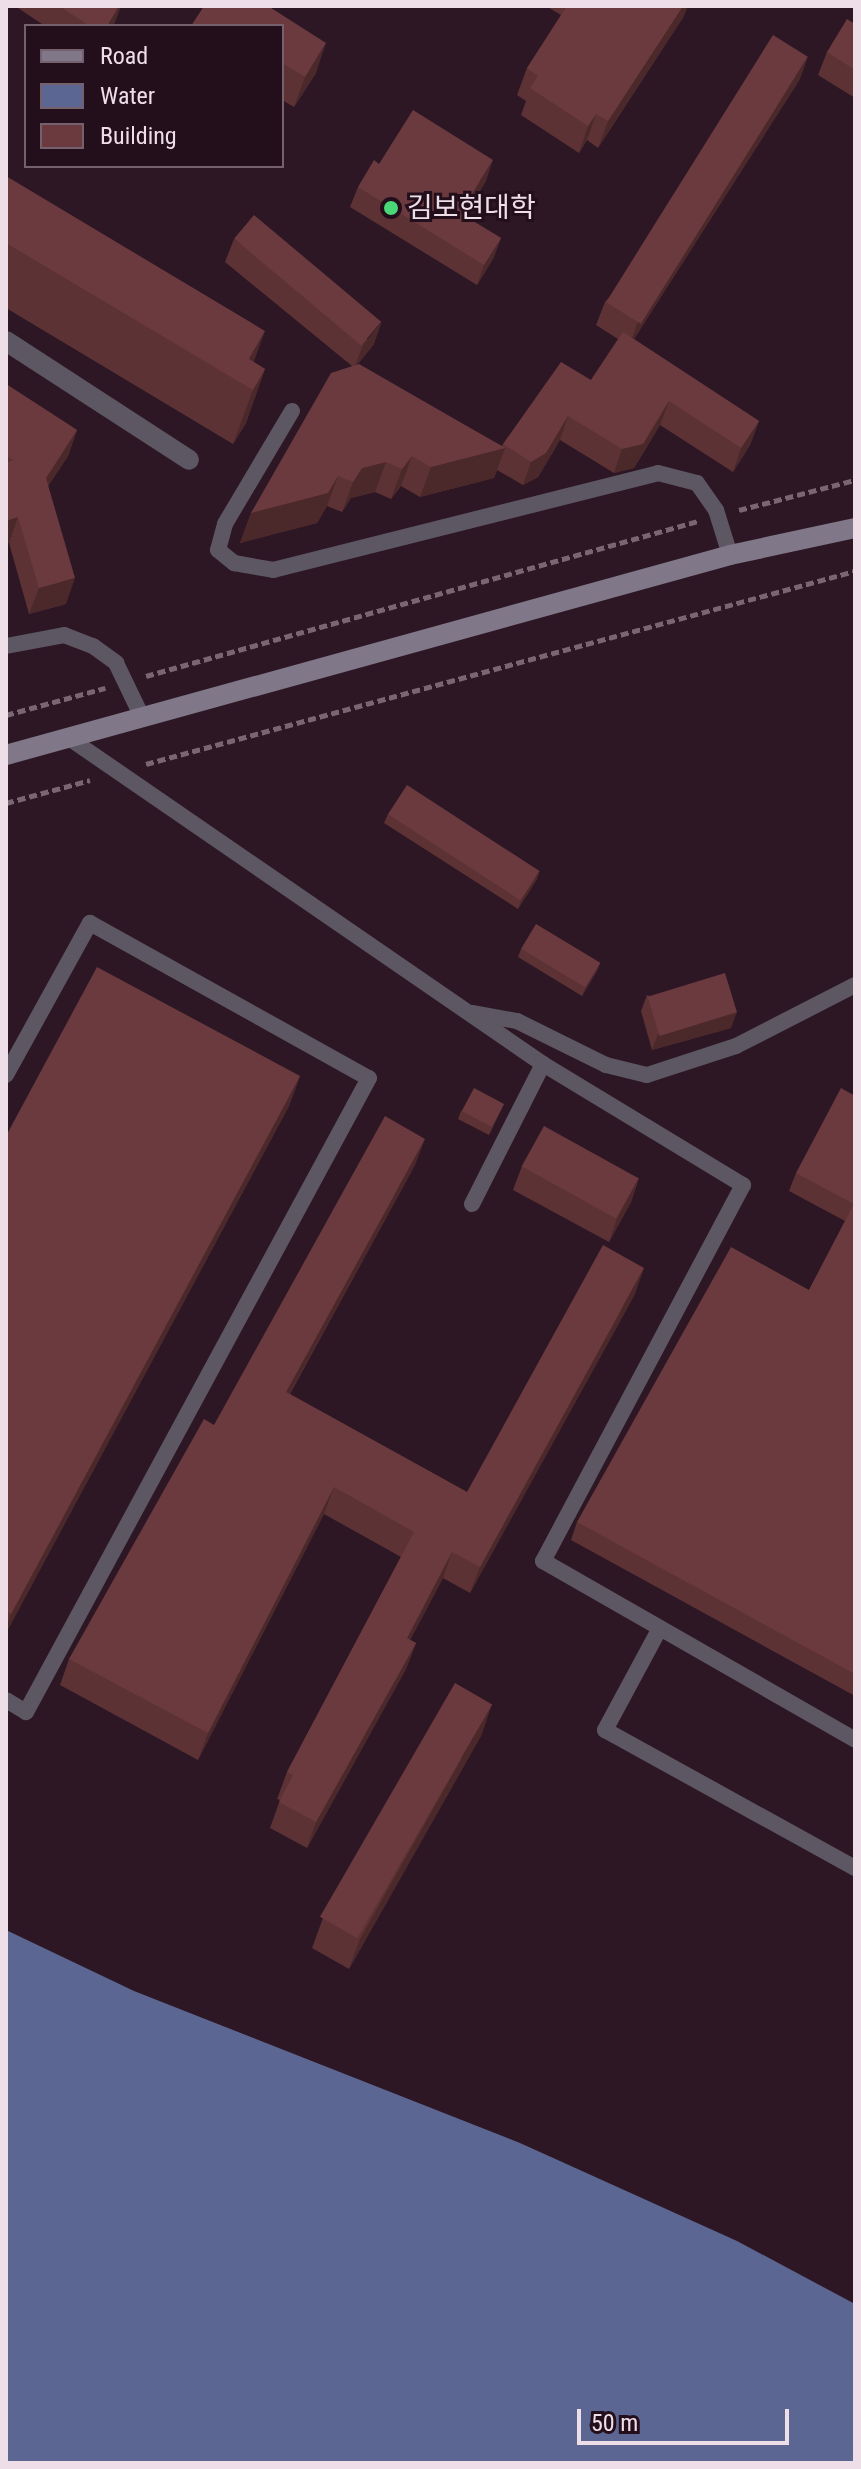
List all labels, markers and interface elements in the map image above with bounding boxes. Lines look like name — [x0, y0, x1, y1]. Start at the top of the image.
legend — [24, 24, 284, 168]
text: Road — [100, 42, 148, 70]
text: Water — [100, 82, 155, 110]
text: Building — [100, 122, 177, 150]
place label: 김보현대학 — [407, 191, 536, 225]
marker: 김보현대학 — [382, 199, 400, 217]
scale bar — [581, 2393, 793, 2443]
text: 50 m — [591, 2409, 638, 2437]

